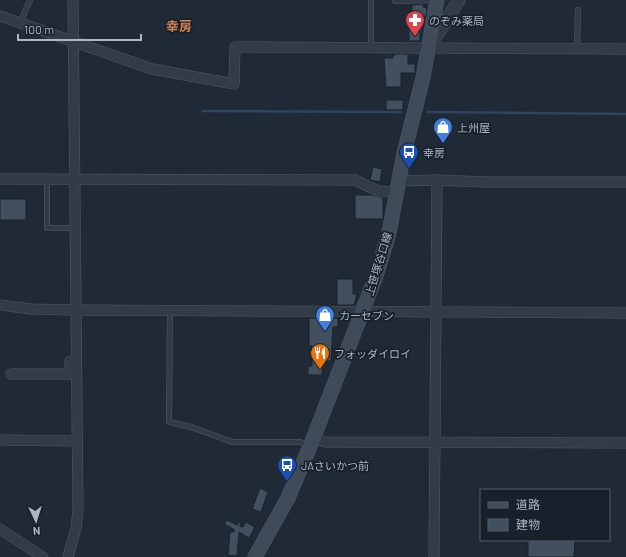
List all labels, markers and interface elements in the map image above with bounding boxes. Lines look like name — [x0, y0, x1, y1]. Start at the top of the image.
pharmacy icon: のぞみ薬局 — [404, 9, 426, 37]
place label: のぞみ薬局 — [429, 14, 484, 27]
scale bar — [18, 16, 141, 42]
district label: 幸房 — [166, 18, 192, 34]
text: 100 m — [24, 22, 54, 36]
shop icon: 上州屋 — [432, 116, 454, 144]
place label: 上州屋 — [457, 121, 490, 134]
bus stop icon: 幸房 — [398, 141, 420, 169]
place label: 幸房 — [423, 146, 445, 159]
street label: 上笹塚谷口線 — [362, 231, 394, 297]
shop icon: カーセブン — [314, 304, 336, 332]
place label: カーセブン — [339, 309, 394, 322]
restaurant icon: フォッダイロイ — [309, 342, 331, 370]
place label: フォッダイロイ — [334, 347, 411, 360]
bus stop icon: JAさいかつ前 — [276, 454, 298, 482]
place label: JAさいかつ前 — [301, 459, 369, 472]
legend — [480, 489, 610, 541]
text: 道路 — [516, 497, 540, 511]
north arrow — [16, 501, 56, 541]
text: 建物 — [516, 517, 540, 531]
text: N — [33, 525, 41, 538]

